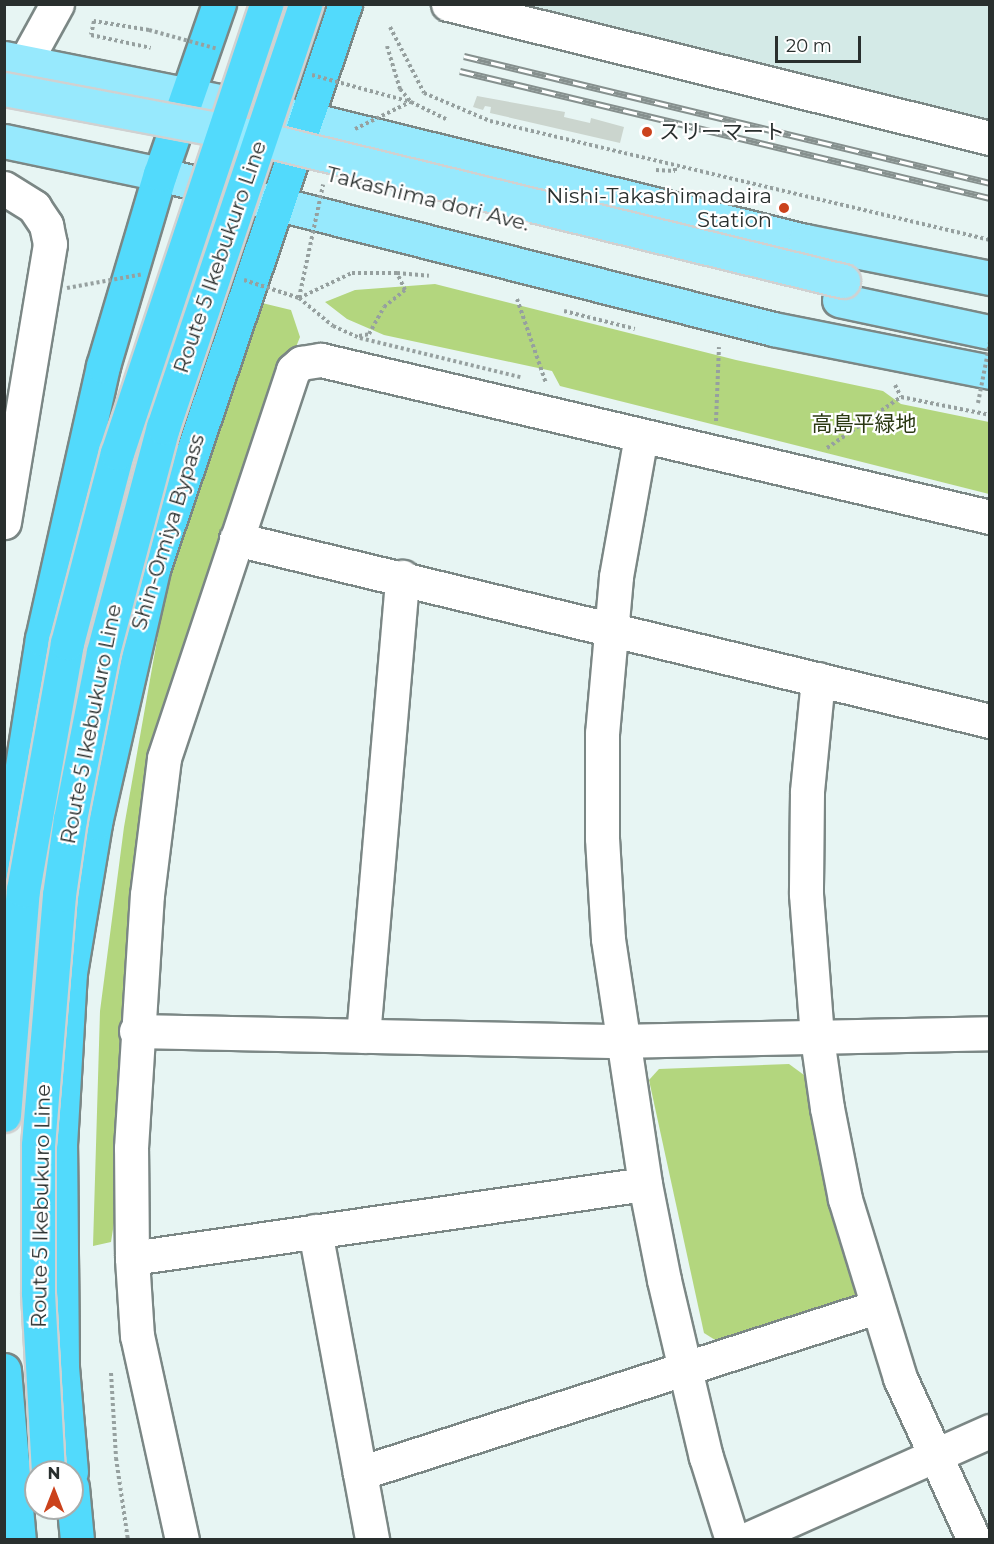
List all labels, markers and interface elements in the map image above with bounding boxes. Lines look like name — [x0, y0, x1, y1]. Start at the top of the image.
scale bar — [778, 24, 864, 62]
text: 20 m — [786, 35, 832, 57]
place label: スリーマート — [659, 119, 785, 145]
marker: スリーマート — [640, 125, 654, 139]
street label: Route 5 Ikebukuro Line — [168, 138, 272, 376]
street label: Takashima dori Ave. — [324, 162, 532, 236]
place label: Nishi-Takashimadaira Station — [546, 183, 772, 233]
marker: Nishi-Takashimadaira Station — [777, 201, 791, 215]
park label: 高島平緑地 — [812, 411, 916, 437]
street label: Shin-Omiya Bypass — [126, 431, 210, 633]
street label: Route 5 Ikebukuro Line — [55, 602, 127, 846]
street label: Route 5 Ikebukuro Line — [26, 1084, 56, 1328]
north arrow — [24, 1460, 84, 1520]
text: N — [48, 1464, 60, 1483]

